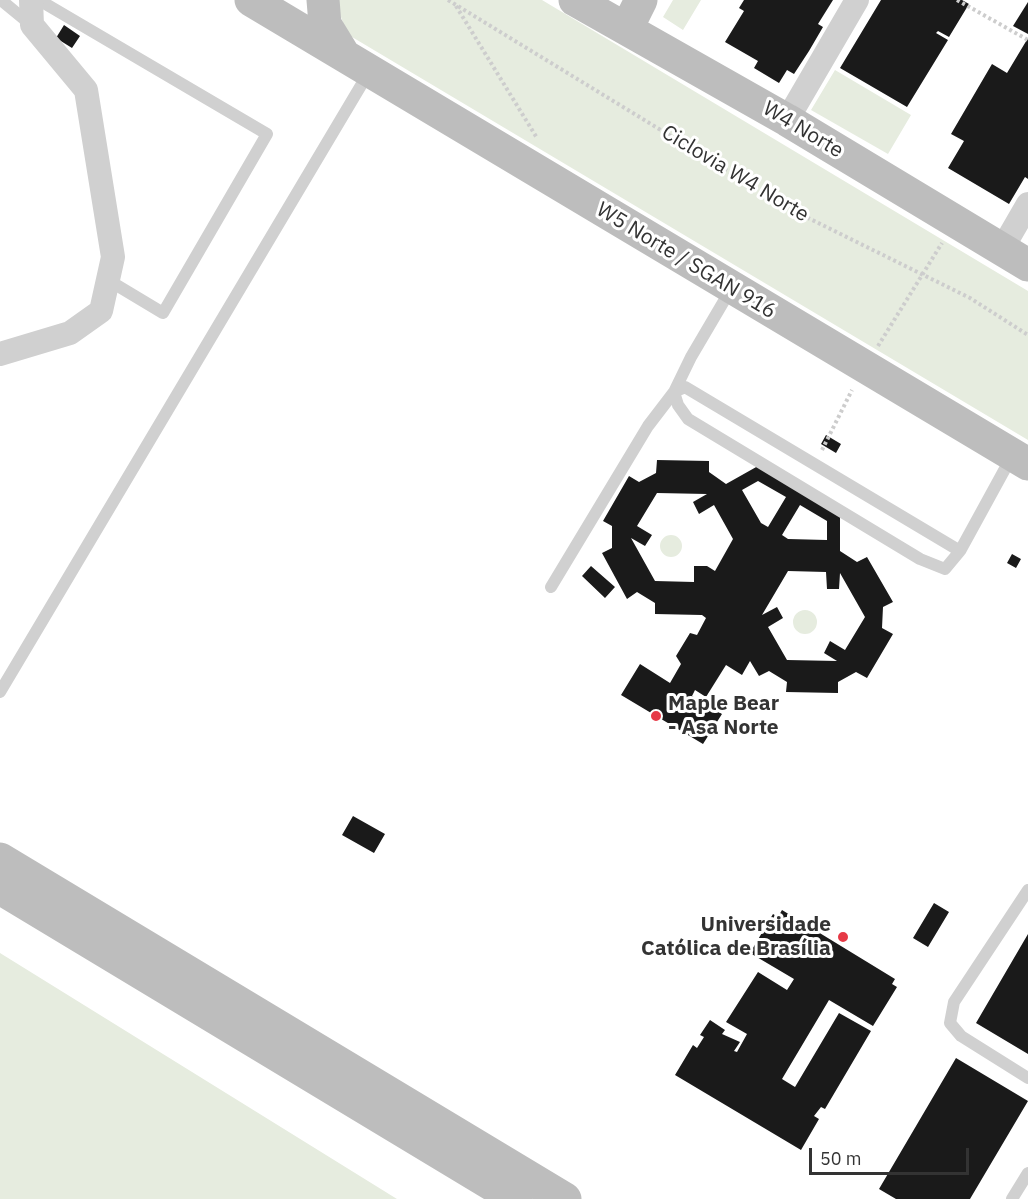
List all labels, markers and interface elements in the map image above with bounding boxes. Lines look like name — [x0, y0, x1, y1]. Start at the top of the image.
street label: W4 Norte — [758, 96, 848, 164]
street label: Ciclovia W4 Norte — [657, 120, 813, 228]
street label: W5 Norte / SGAN 916 — [592, 197, 780, 325]
place label: Maple Bear - Asa Norte — [668, 691, 779, 741]
marker: Maple Bear - Asa Norte — [649, 709, 663, 723]
place label: Universidade Católica de Brasília — [641, 912, 831, 962]
marker: Universidade Católica de Brasília — [836, 930, 850, 944]
scale bar — [812, 1136, 972, 1174]
text: 50 m — [820, 1147, 862, 1170]

